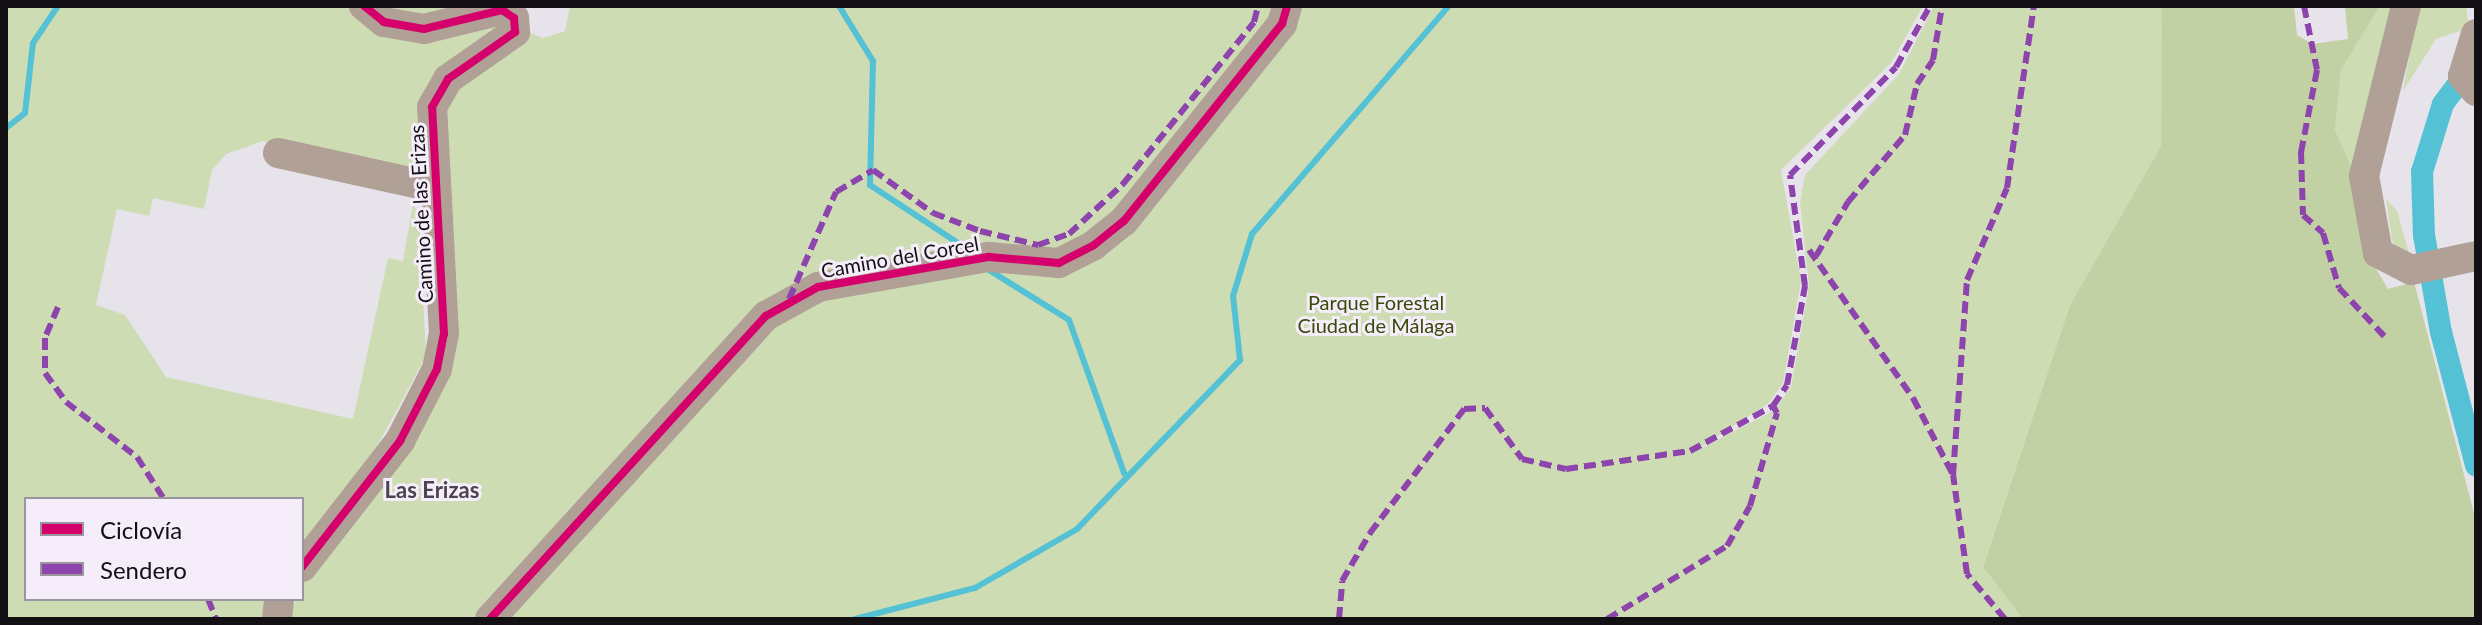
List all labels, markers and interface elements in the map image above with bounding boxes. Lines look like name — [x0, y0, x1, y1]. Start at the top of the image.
street label: Camino de las Erizas — [404, 124, 438, 304]
street label: Camino del Corcel — [819, 231, 981, 283]
park label: Parque Forestal Ciudad de Málaga — [1298, 290, 1454, 337]
district label: Las Erizas — [385, 477, 479, 503]
legend — [24, 497, 304, 601]
text: Ciclovía — [100, 515, 182, 544]
text: Sendero — [100, 555, 187, 584]

